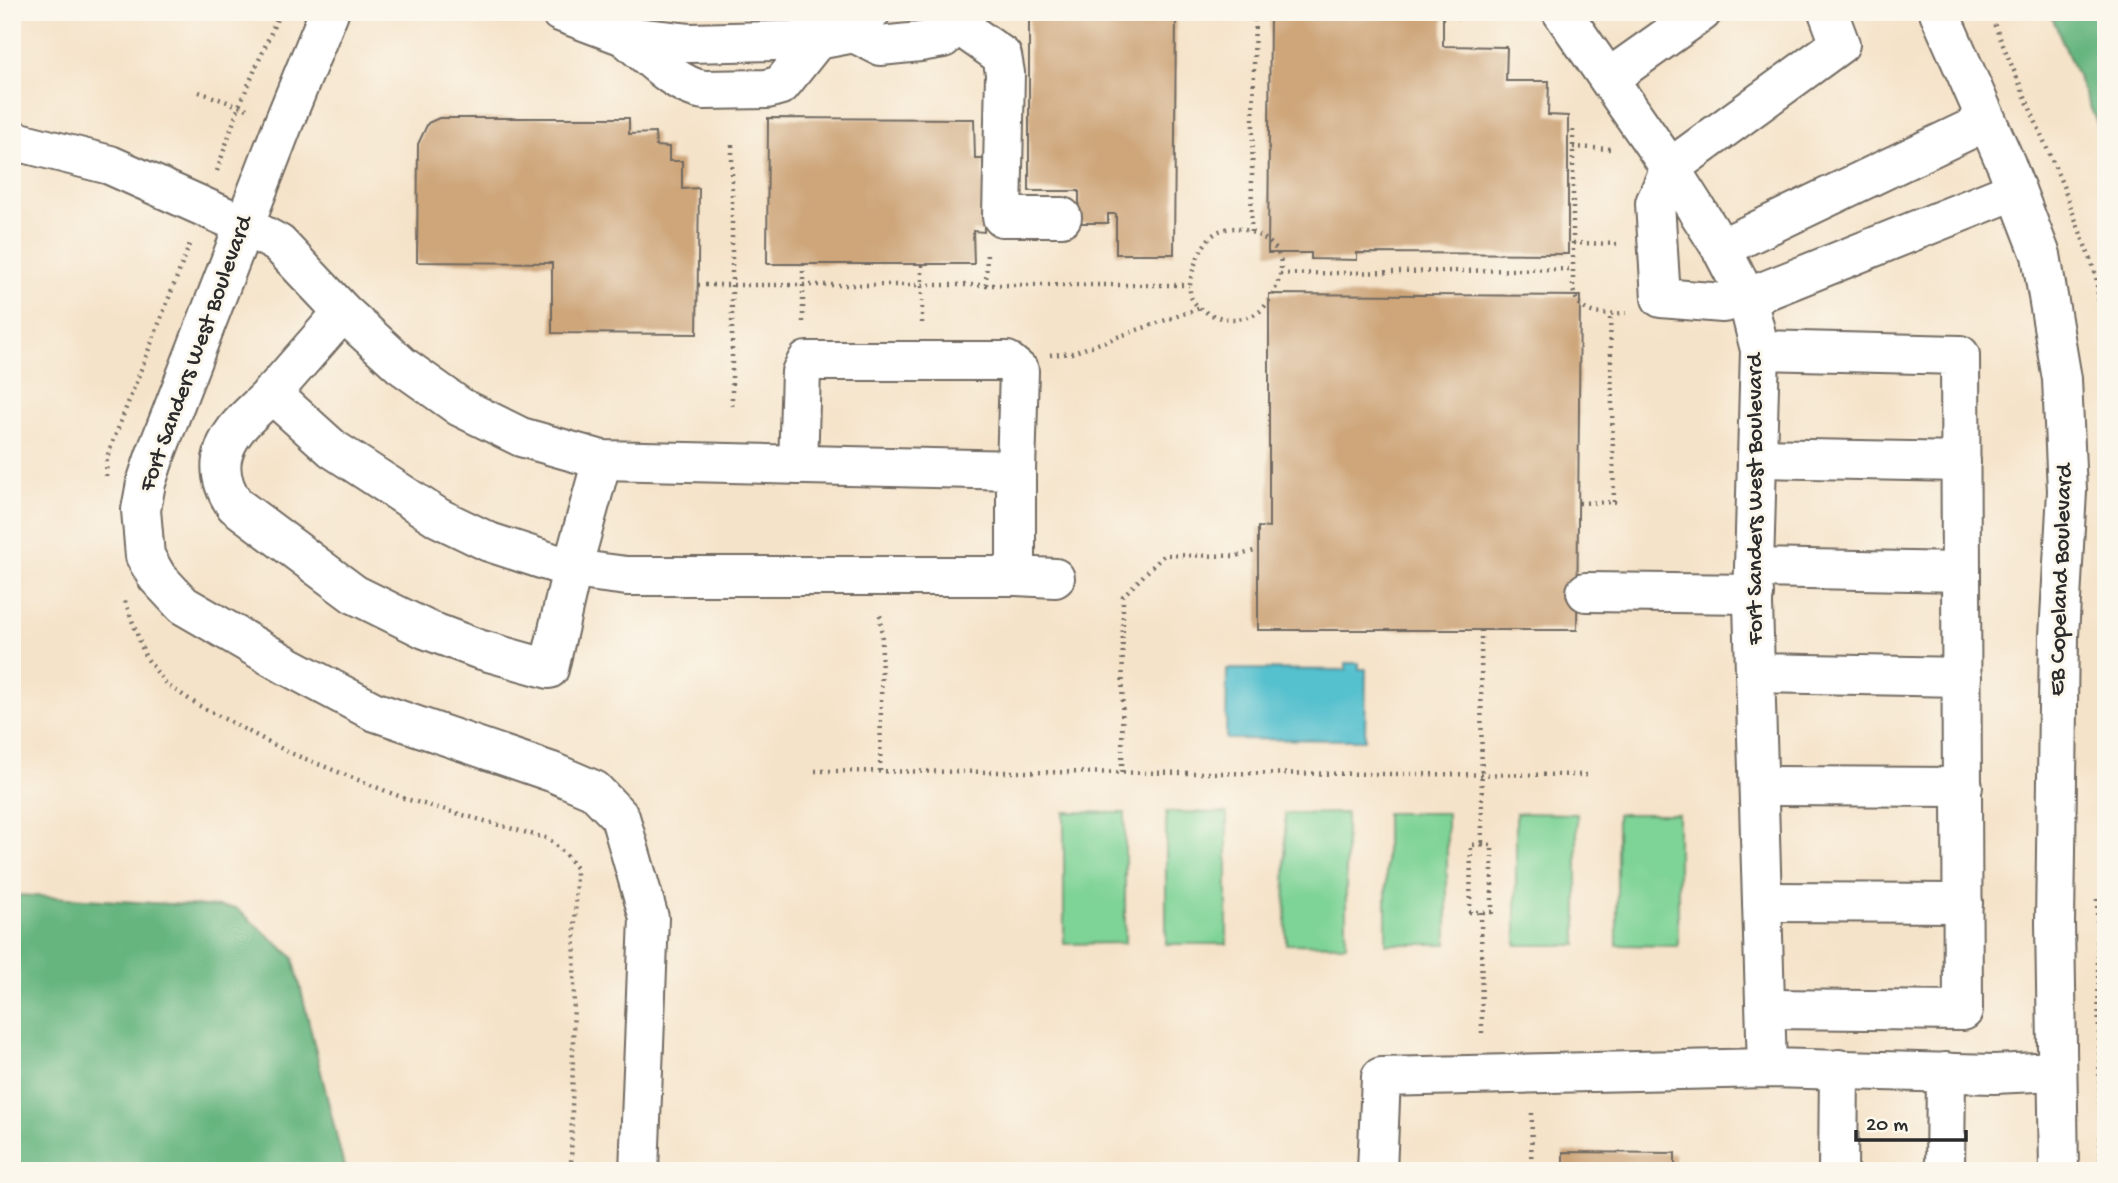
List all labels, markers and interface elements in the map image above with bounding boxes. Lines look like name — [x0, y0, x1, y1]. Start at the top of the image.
street label: Fort Sanders West Boulevard — [133, 210, 261, 497]
street label: Fort Sanders West Boulevard — [1742, 351, 1771, 646]
street label: EB Copeland Boulevard — [2043, 461, 2081, 697]
scale bar — [1856, 1099, 1966, 1143]
text: 20 m — [1866, 1114, 1908, 1139]

